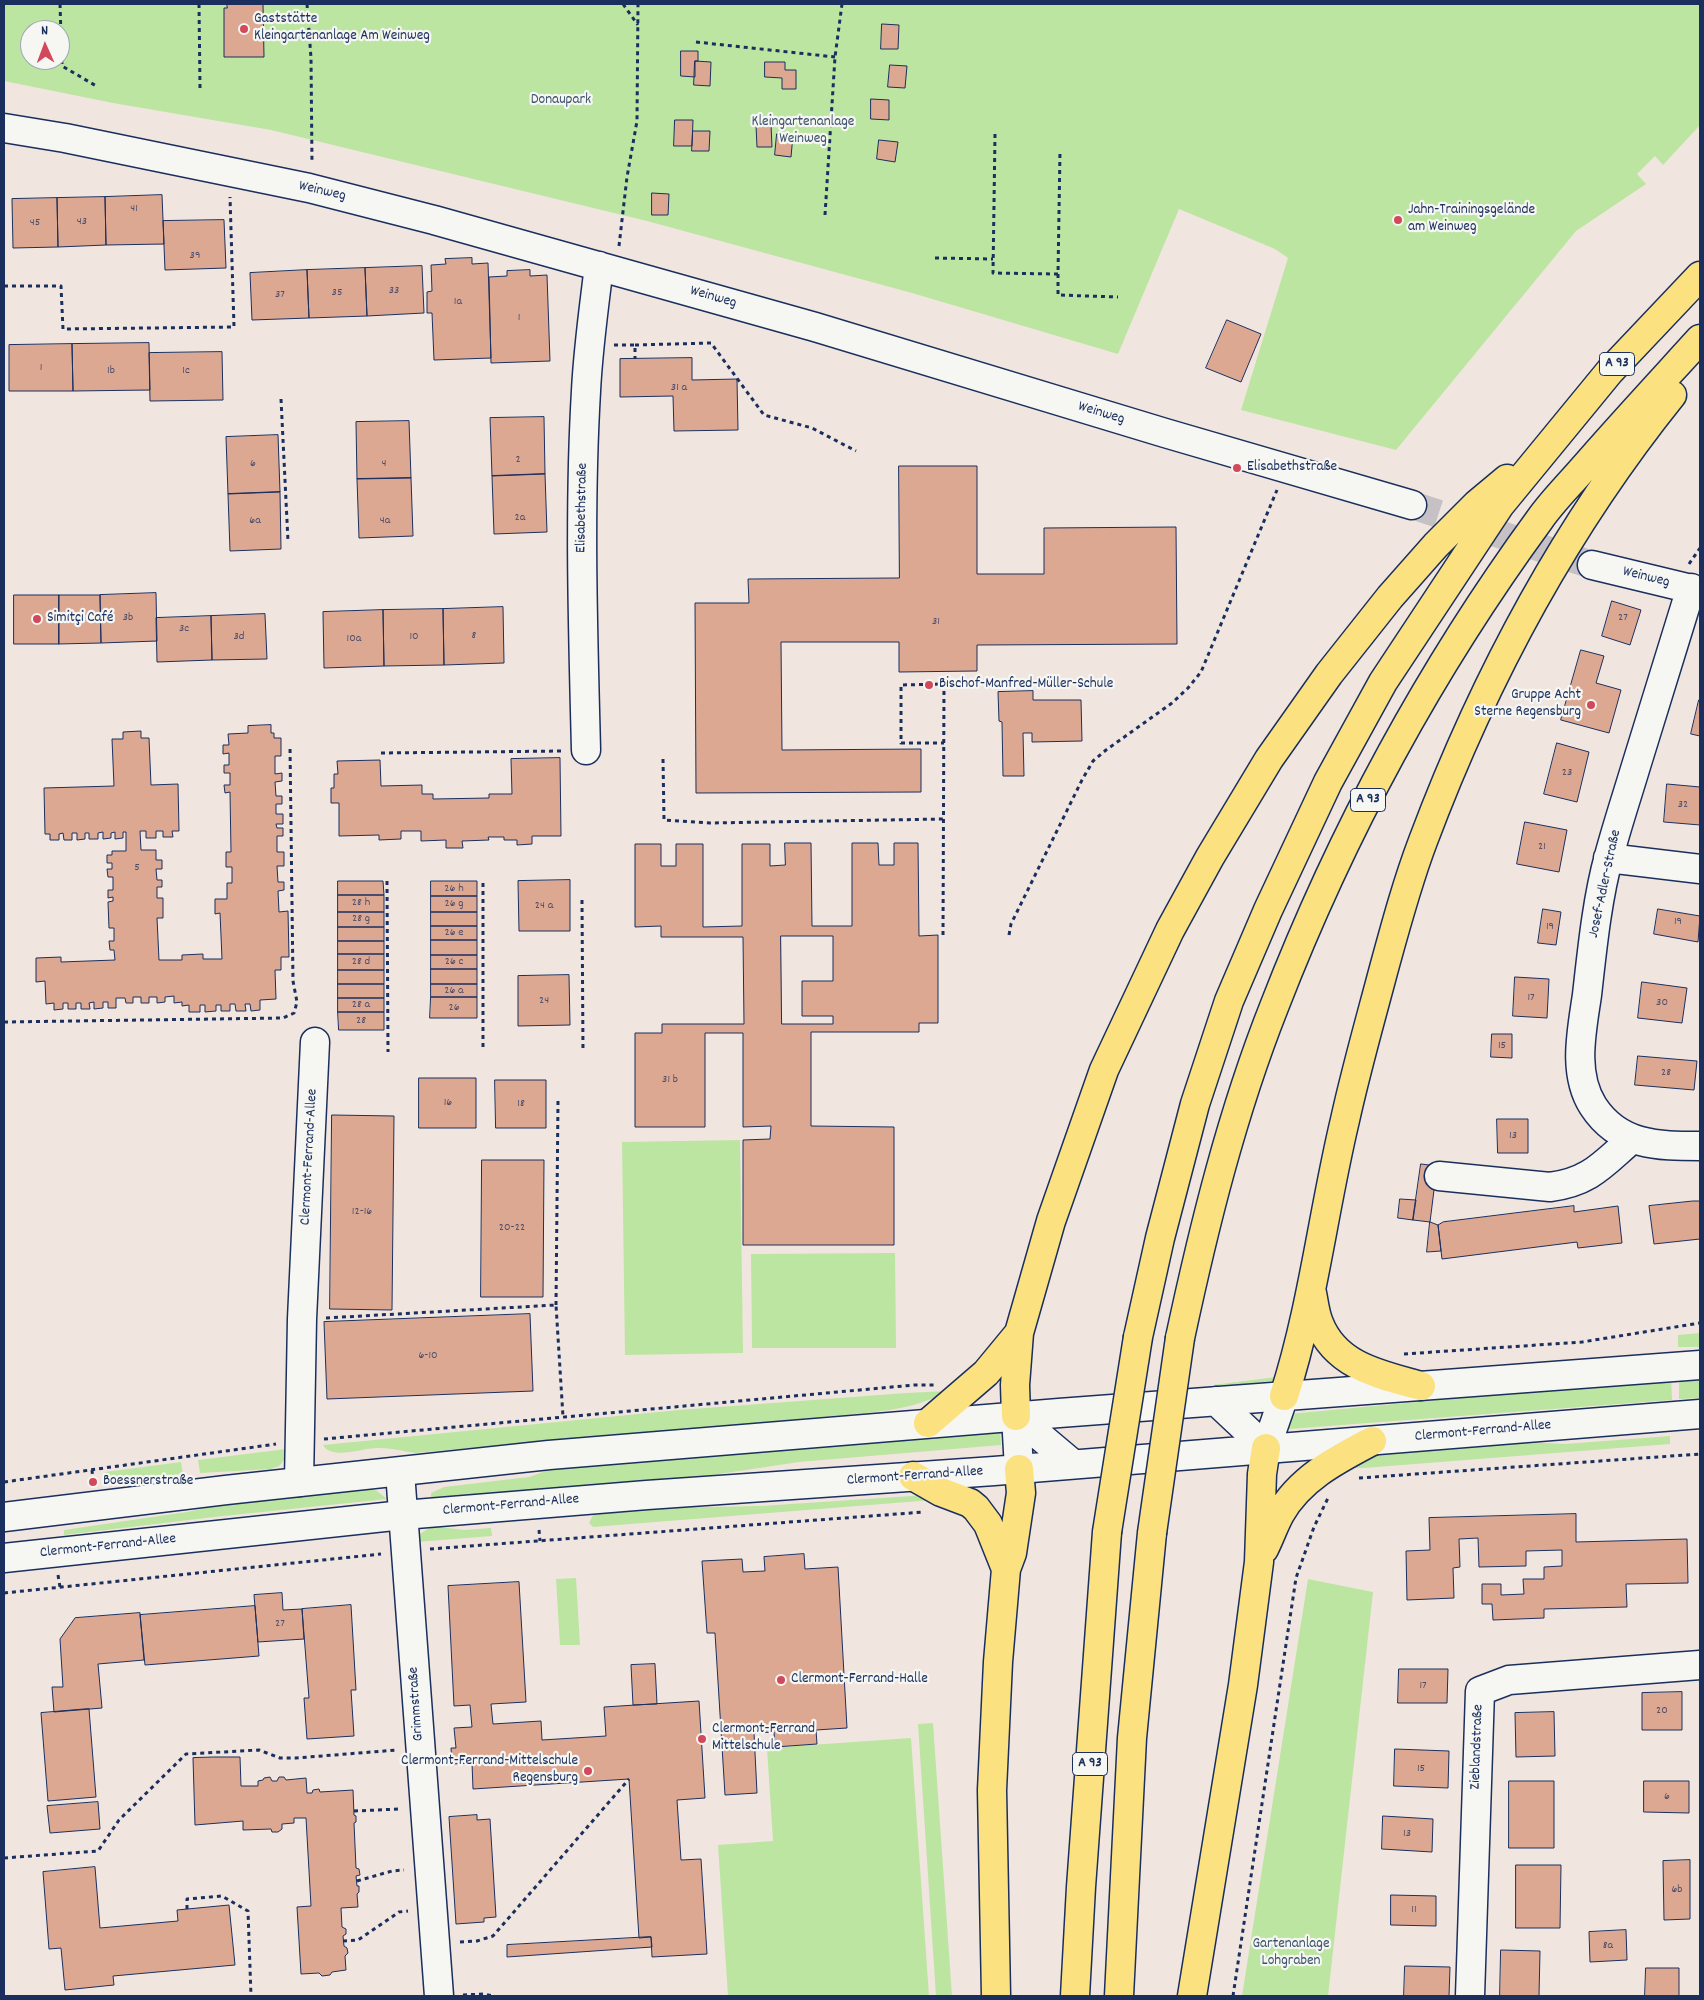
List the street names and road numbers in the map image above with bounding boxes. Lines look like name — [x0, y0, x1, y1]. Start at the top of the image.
street label: Weinweg — [297, 178, 347, 206]
street label: Weinweg — [688, 283, 738, 313]
road number: A 93 — [1600, 352, 1634, 376]
street label: Weinweg — [1076, 398, 1126, 430]
street label: Elisabethstraße — [573, 463, 593, 553]
street label: Weinweg — [1621, 563, 1671, 593]
road number: A 93 — [1350, 788, 1386, 812]
street label: Josef-Adler-Straße — [1586, 828, 1626, 940]
street label: Clermont-Ferrand-Allee — [297, 1088, 323, 1226]
street label: Clermont-Ferrand-Allee — [1414, 1417, 1552, 1447]
street label: Clermont-Ferrand-Allee — [846, 1463, 984, 1491]
street label: Clermont-Ferrand-Allee — [442, 1491, 580, 1521]
street label: Clermont-Ferrand-Allee — [39, 1531, 177, 1563]
street label: Grimmstraße — [405, 1666, 429, 1742]
street label: Zieblandstraße — [1468, 1704, 1488, 1790]
road number: A 93 — [1072, 1752, 1108, 1776]

